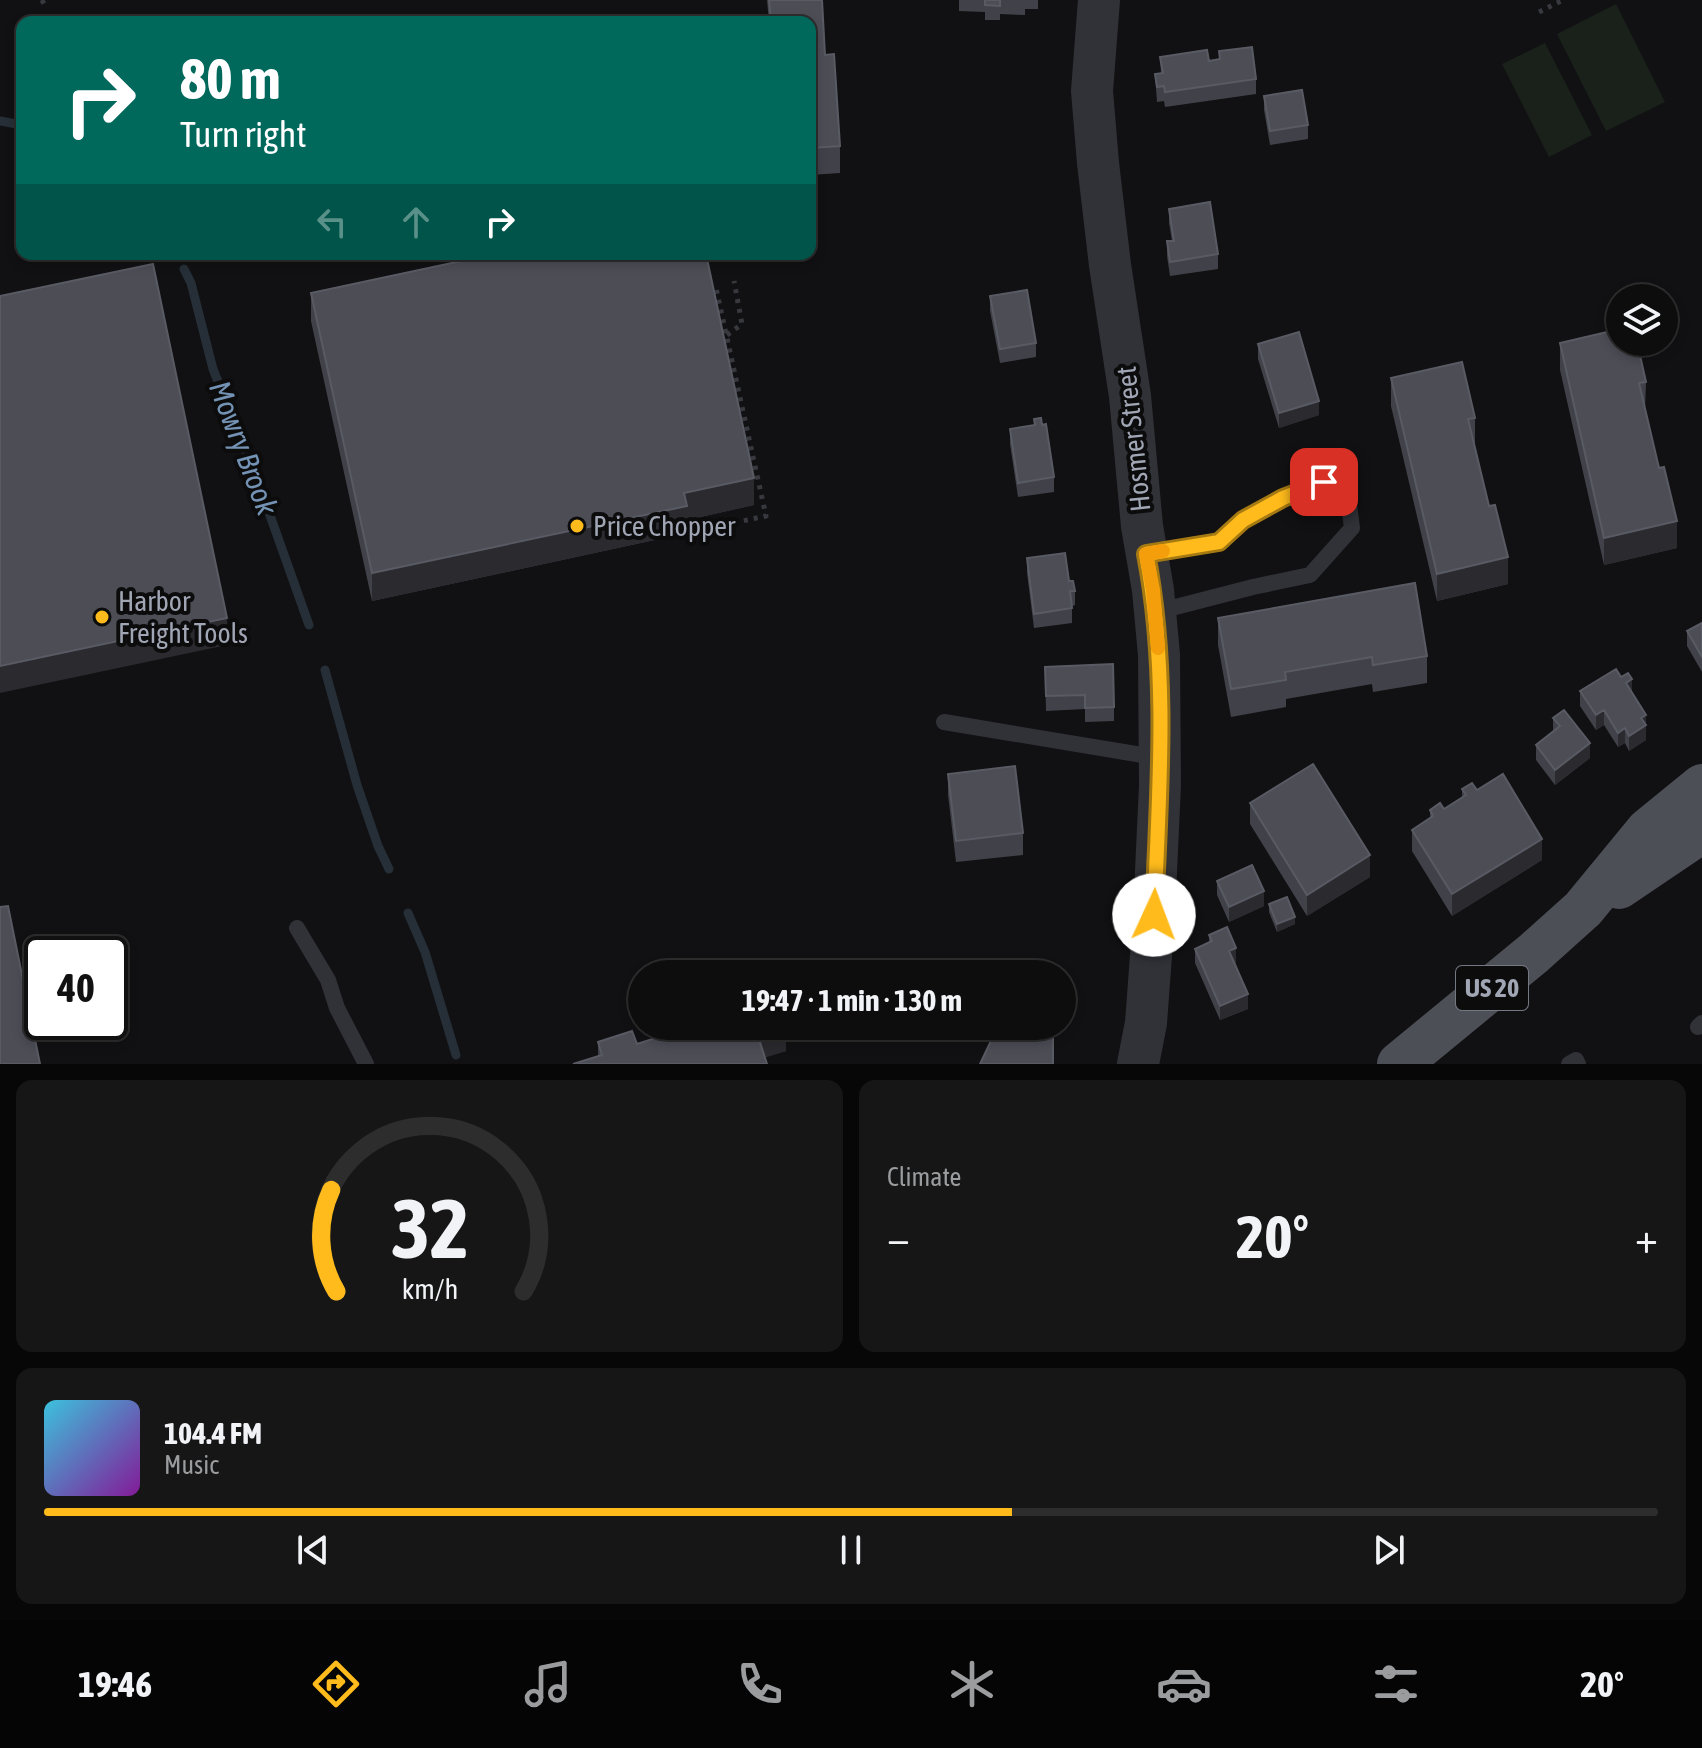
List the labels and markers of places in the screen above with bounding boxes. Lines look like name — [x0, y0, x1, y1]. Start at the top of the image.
pin — [1290, 448, 1358, 516]
place label: Price Chopper — [593, 510, 736, 542]
marker: Price Chopper — [568, 517, 586, 535]
place label: Harbor Freight Tools — [118, 585, 248, 649]
marker: Harbor Freight Tools — [93, 608, 111, 626]

